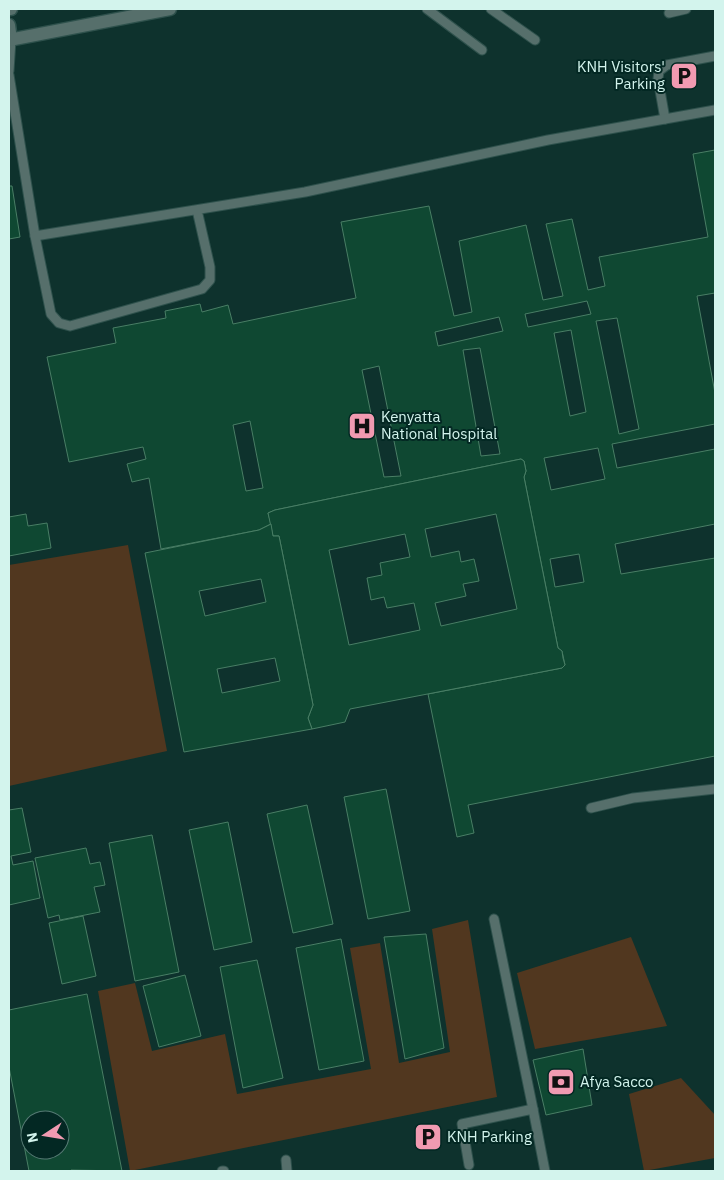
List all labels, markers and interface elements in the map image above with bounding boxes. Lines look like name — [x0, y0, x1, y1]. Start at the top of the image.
place label: KNH Visitors' Parking — [577, 57, 665, 93]
parking icon: KNH Visitors' Parking — [669, 61, 699, 91]
place label: Kenyatta National Hospital — [381, 407, 497, 443]
hospital icon: Kenyatta National Hospital — [347, 411, 377, 441]
bank icon: Afya Sacco — [546, 1067, 576, 1097]
place label: Afya Sacco — [580, 1072, 654, 1091]
north arrow — [20, 1110, 70, 1160]
parking icon: KNH Parking — [413, 1122, 443, 1152]
place label: KNH Parking — [447, 1127, 532, 1146]
text: N — [22, 1131, 42, 1145]

